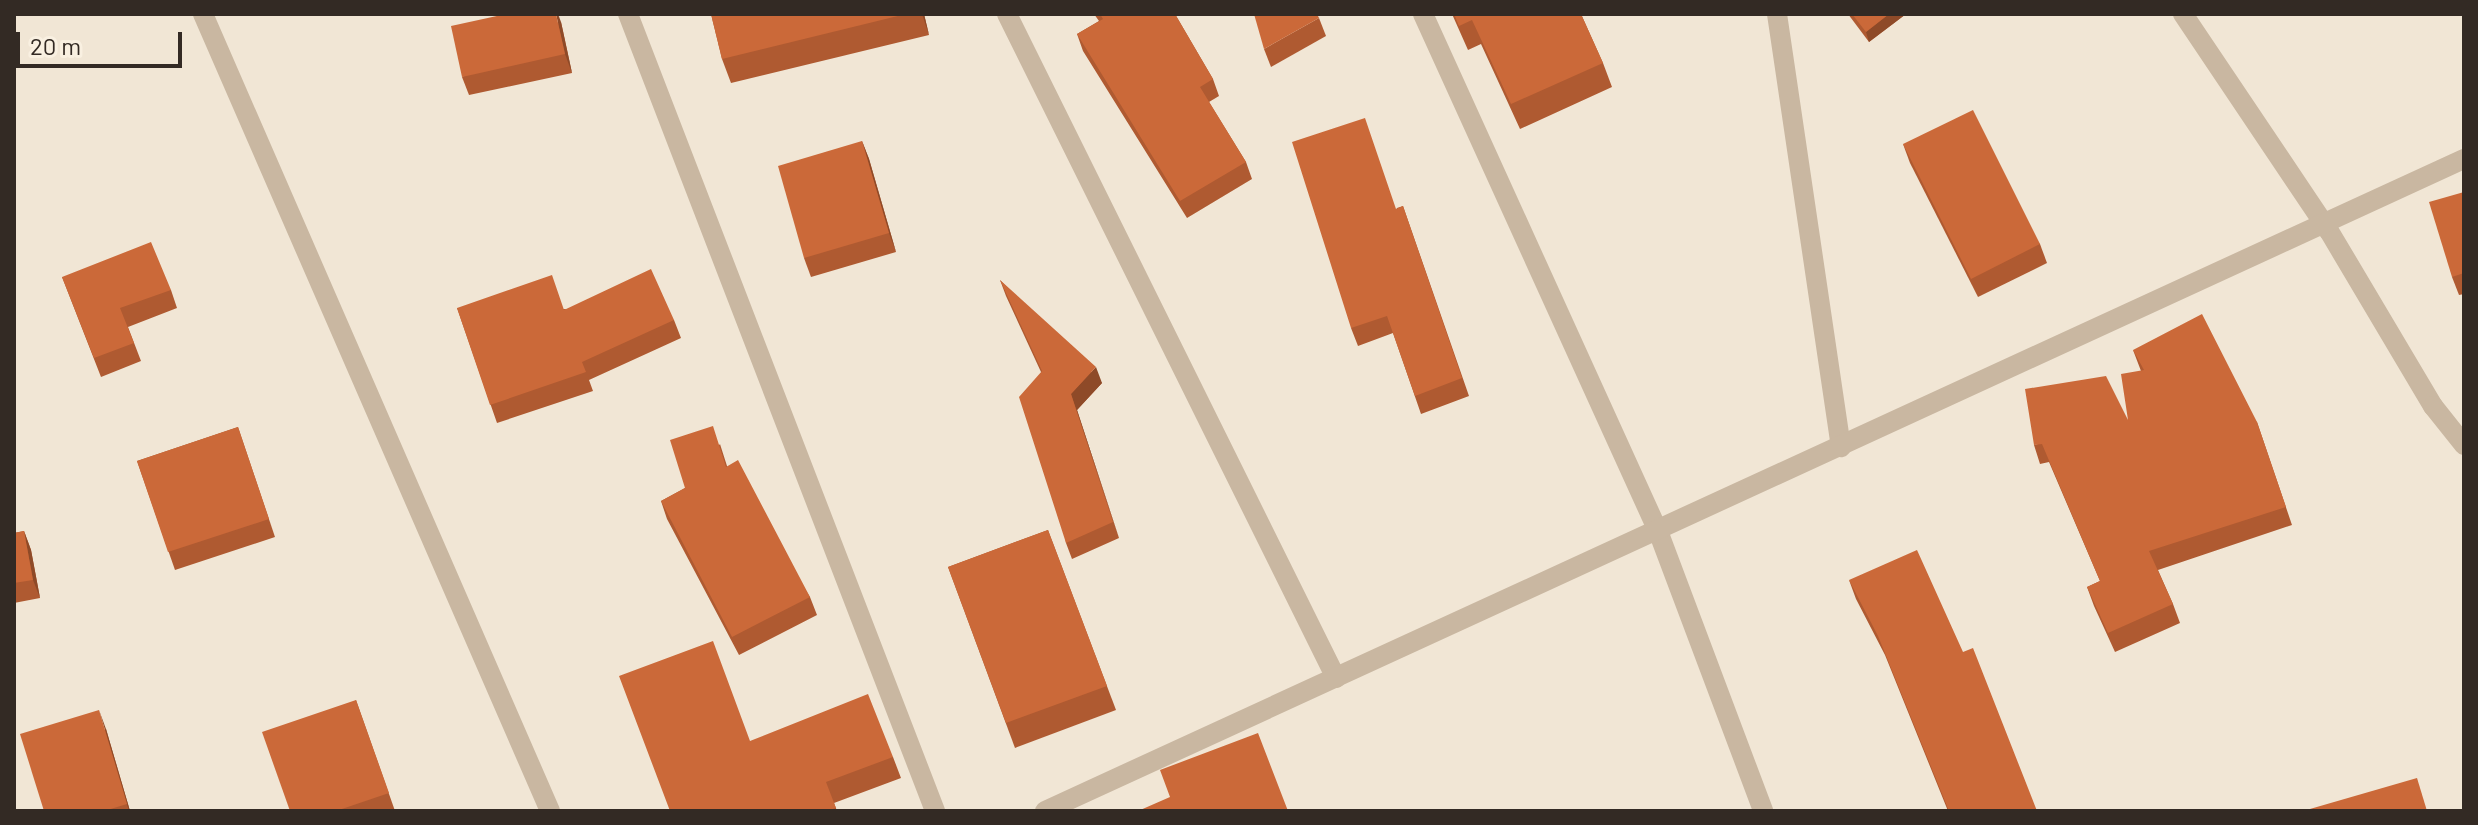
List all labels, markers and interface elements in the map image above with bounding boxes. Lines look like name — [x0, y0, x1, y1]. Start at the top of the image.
scale bar — [20, 16, 186, 66]
text: 20 m — [30, 31, 81, 60]

